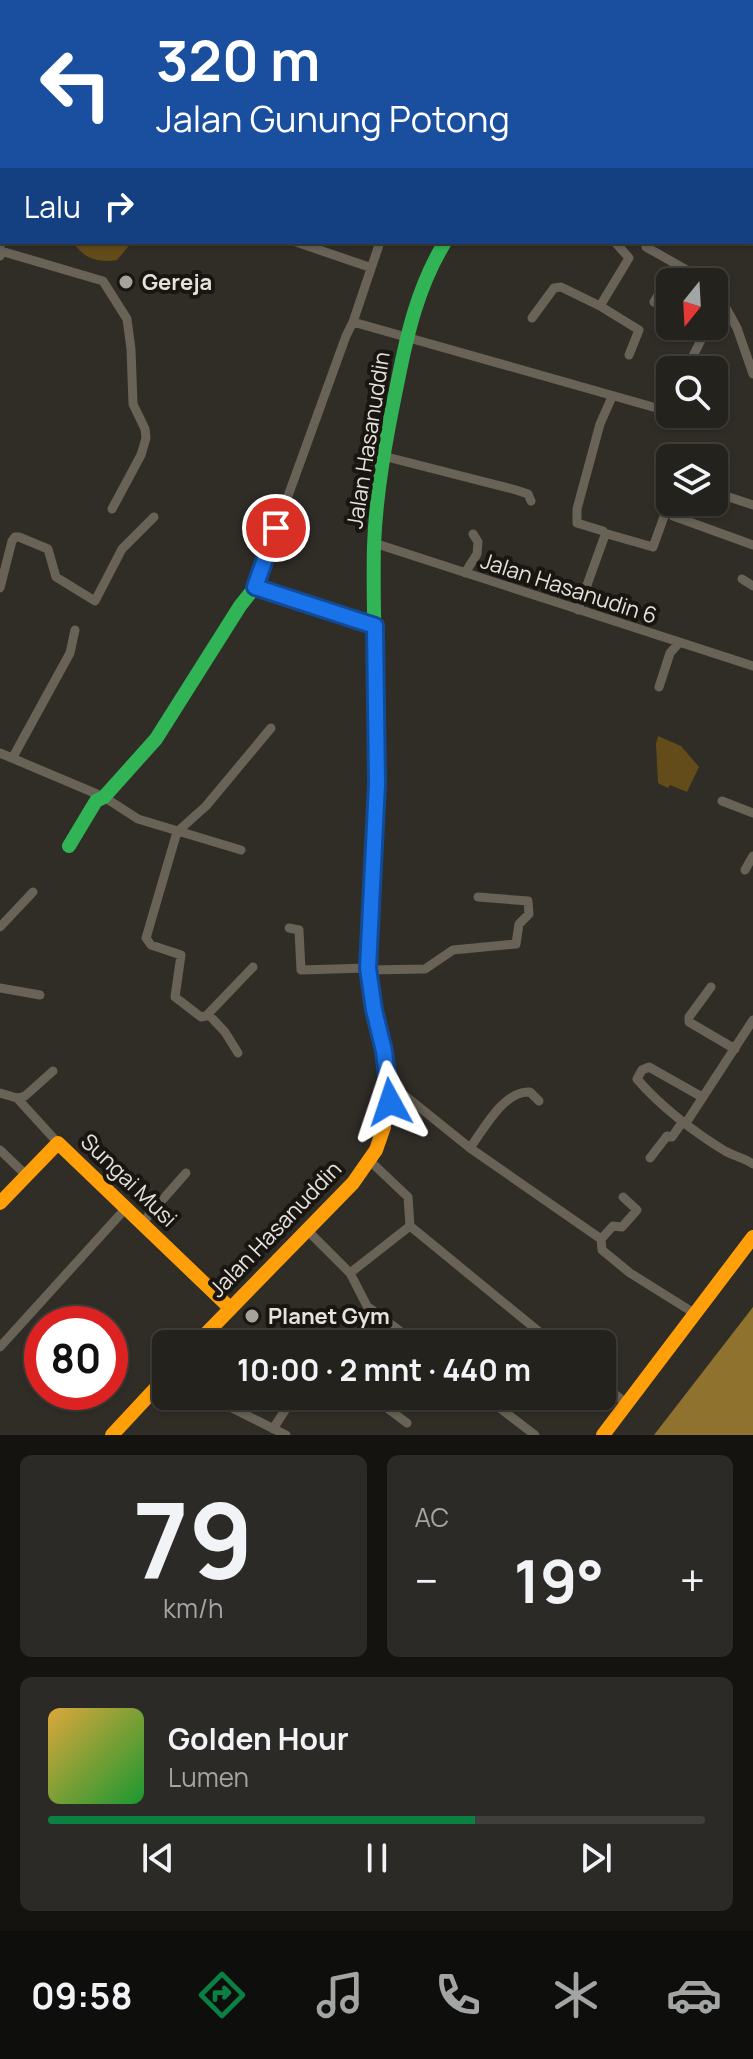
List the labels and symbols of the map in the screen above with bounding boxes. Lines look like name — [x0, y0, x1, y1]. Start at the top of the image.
place label: Gereja — [142, 267, 212, 297]
north arrow — [656, 268, 728, 340]
marker: Gereja — [117, 273, 135, 291]
street label: Jalan Hasanuddin — [339, 349, 397, 531]
pin — [242, 494, 310, 562]
street label: Jalan Hasanudin 6 — [477, 545, 661, 631]
position arrow — [348, 1060, 432, 1144]
street label: Sungai Musi — [74, 1127, 184, 1233]
street label: Jalan Hasanuddin — [202, 1154, 348, 1304]
place label: Planet Gym — [268, 1301, 390, 1331]
speed limit sign: 80 — [24, 1306, 128, 1410]
marker: Planet Gym — [243, 1307, 261, 1325]

